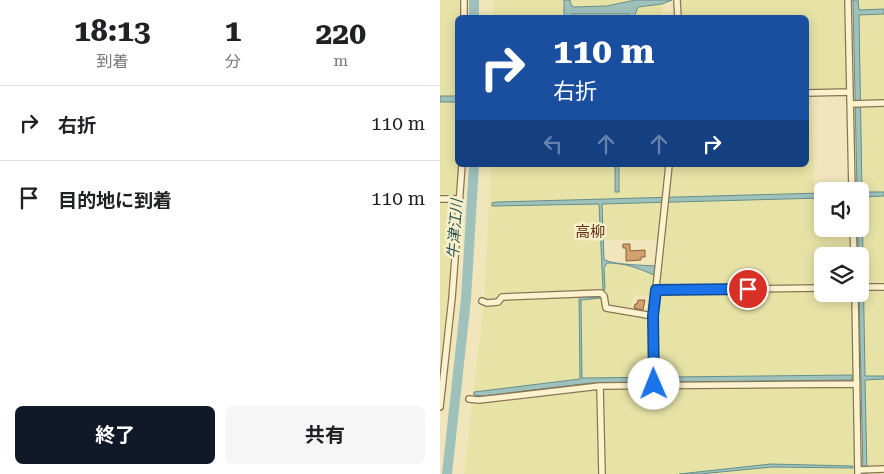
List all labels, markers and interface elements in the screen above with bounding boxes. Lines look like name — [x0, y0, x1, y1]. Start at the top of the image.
text: 18:13 — [74, 13, 151, 48]
text: 1 — [225, 13, 242, 48]
text: 220 — [316, 16, 366, 51]
text: 110 m — [553, 31, 654, 72]
icon: right — [470, 35, 535, 100]
text: m — [333, 51, 348, 70]
text: 到着 — [96, 52, 128, 71]
text: 分 — [225, 52, 241, 71]
text: 右折 — [553, 79, 597, 104]
icon: right — [15, 109, 43, 137]
text: 110 m — [371, 112, 425, 135]
text: 右折 — [58, 114, 96, 137]
icon: left — [539, 130, 567, 158]
icon: ahead — [592, 130, 620, 158]
icon: ahead — [645, 130, 673, 158]
icon: right — [698, 130, 726, 158]
map controls — [814, 182, 869, 302]
button: sound — [814, 182, 869, 237]
icon: arrive — [15, 184, 43, 212]
text: 110 m — [371, 187, 425, 210]
text: 目的地に到着 — [58, 189, 172, 212]
water label: 牛津江川 — [444, 196, 466, 260]
district label: 高柳 — [575, 223, 605, 241]
button: layers — [814, 247, 869, 302]
pin — [727, 268, 769, 310]
icon: arrive — [734, 275, 762, 303]
position arrow — [627, 357, 679, 409]
button: 終了 — [15, 406, 215, 464]
button: 共有 — [225, 406, 425, 464]

